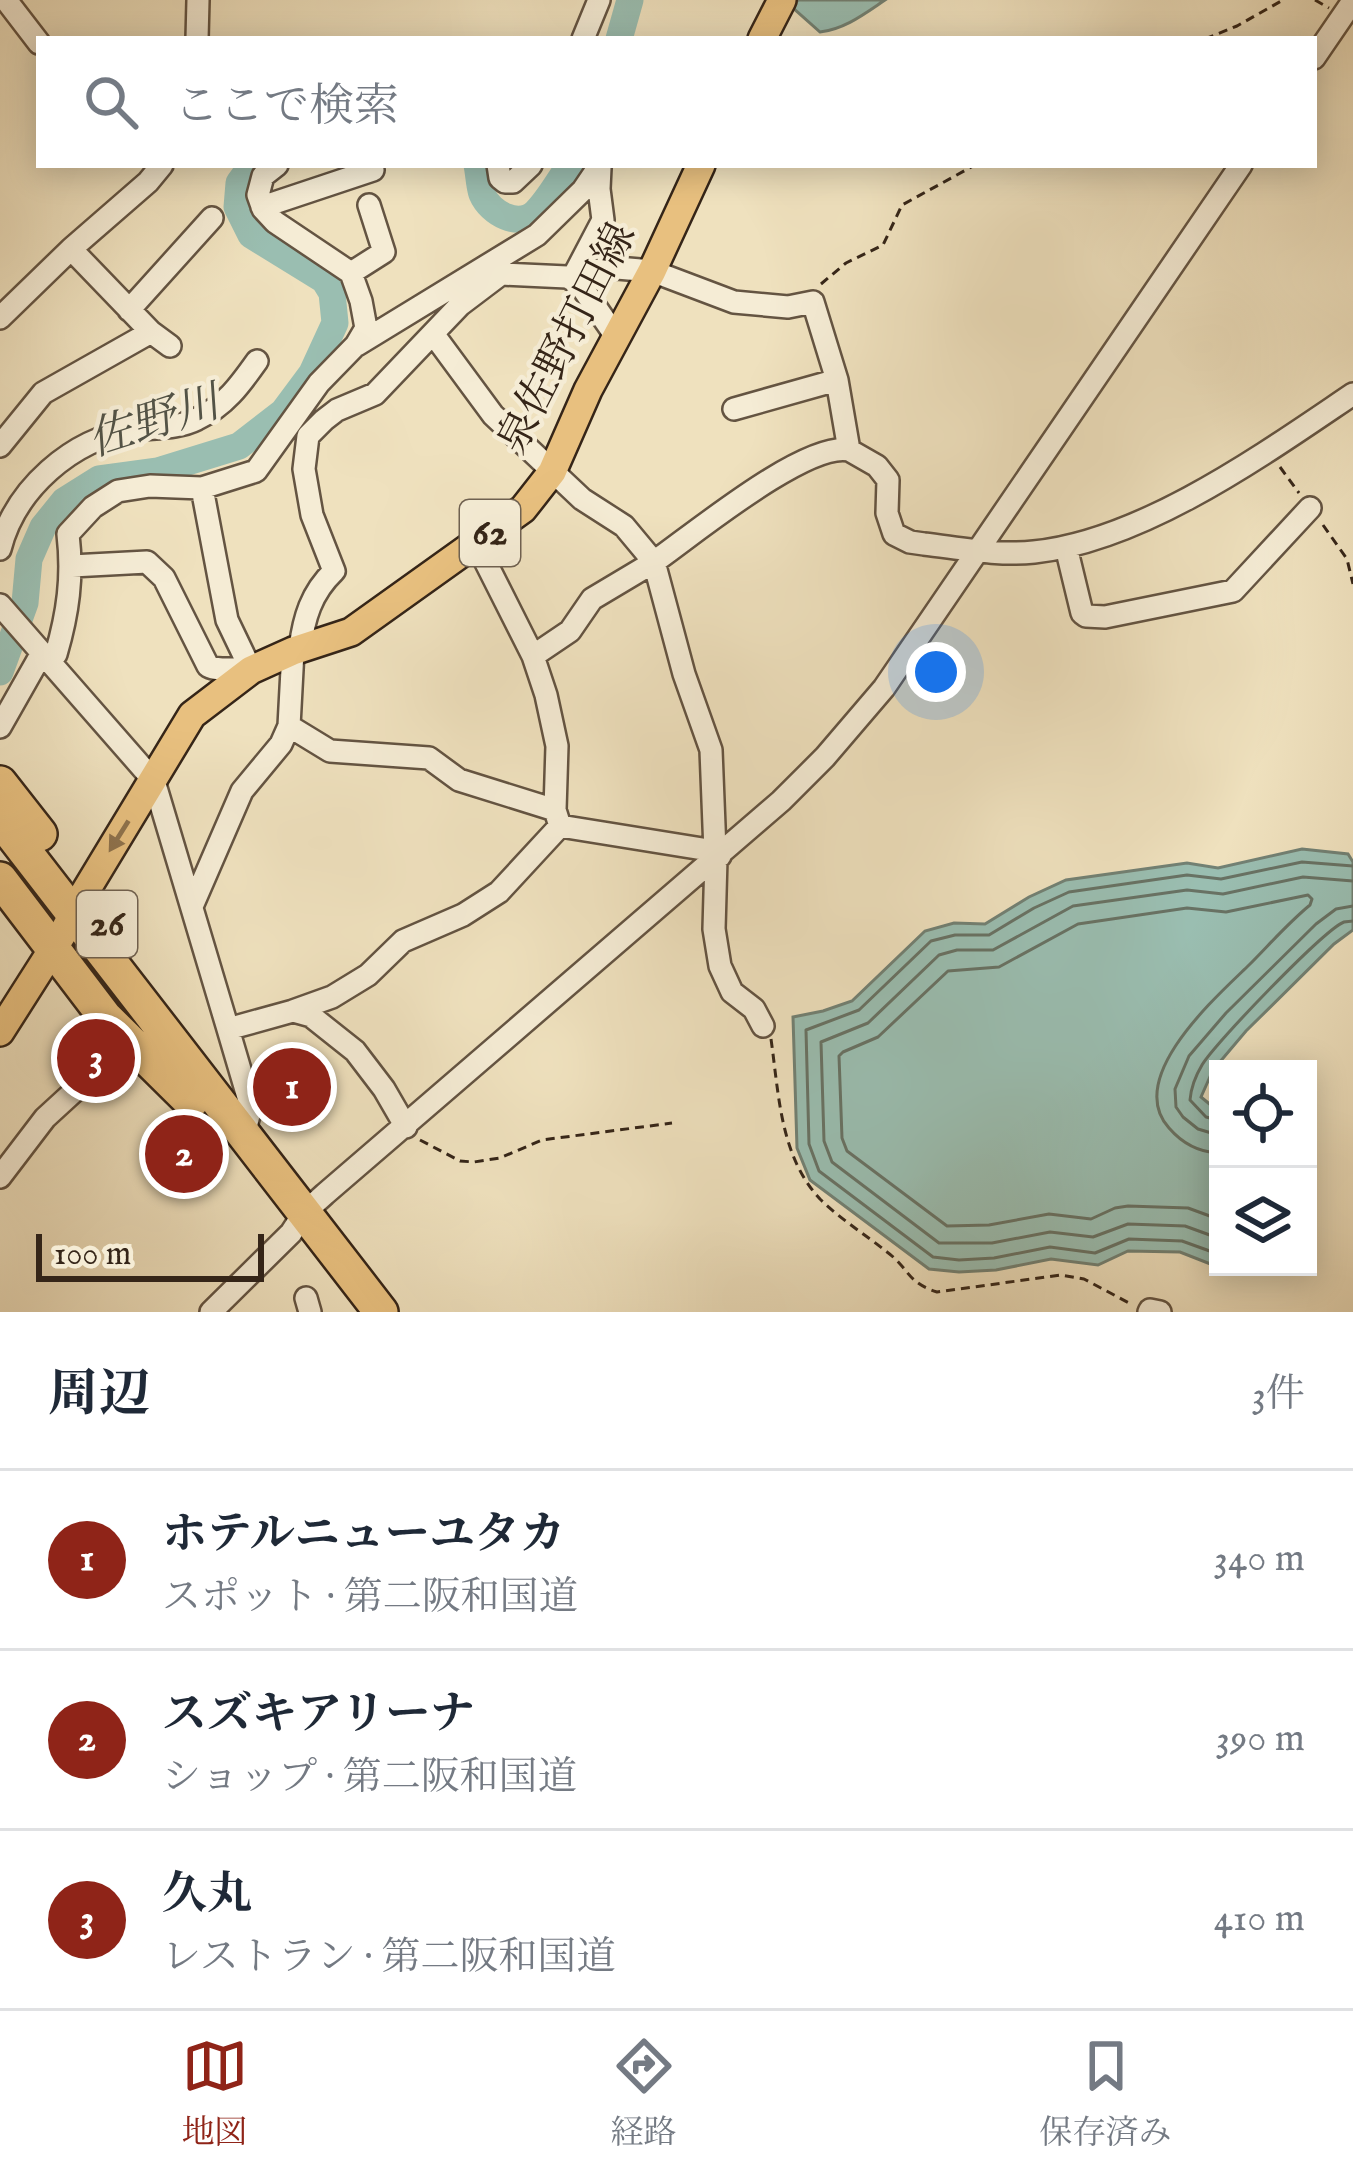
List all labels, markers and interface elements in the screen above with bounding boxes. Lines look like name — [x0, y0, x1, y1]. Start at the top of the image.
search box — [36, 36, 1317, 168]
icon: search — [78, 69, 144, 135]
text: ここで検索 — [174, 79, 399, 136]
street label: 泉佐野打田線 — [487, 215, 649, 463]
water label: 佐野川 — [81, 373, 232, 471]
road number: 62 — [460, 500, 520, 566]
your location — [906, 642, 966, 702]
one-way arrow — [109, 820, 131, 853]
road number: 26 — [77, 891, 137, 957]
pin: 3 — [57, 1013, 135, 1103]
pin: 1 — [253, 1042, 331, 1132]
map controls — [1209, 1060, 1317, 1276]
button: locate — [1209, 1060, 1317, 1168]
pin: 2 — [145, 1109, 223, 1199]
button: layers — [1209, 1168, 1317, 1276]
scale bar — [36, 1228, 264, 1281]
text: 100 m — [54, 1234, 131, 1276]
text: 周辺 — [48, 1364, 150, 1429]
text: 3件 — [1251, 1371, 1305, 1420]
text: ホテルニューユタカ — [162, 1507, 565, 1564]
text: 1 — [80, 1535, 94, 1584]
text: 340 m — [1214, 1535, 1305, 1584]
text: スポット · 第二阪和国道 — [162, 1574, 578, 1623]
text: スズキアリーナ — [162, 1687, 475, 1744]
text: 2 — [78, 1715, 96, 1764]
text: 390 m — [1216, 1715, 1305, 1764]
text: ショップ · 第二阪和国道 — [162, 1754, 577, 1803]
text: 久丸 — [162, 1867, 252, 1924]
text: 3 — [80, 1895, 94, 1944]
text: 410 m — [1214, 1895, 1305, 1944]
text: レストラン · 第二阪和国道 — [162, 1934, 615, 1983]
tab: 地図 — [182, 2033, 248, 2155]
tab: 経路 — [611, 2033, 677, 2155]
tab: 保存済み — [1040, 2033, 1172, 2155]

